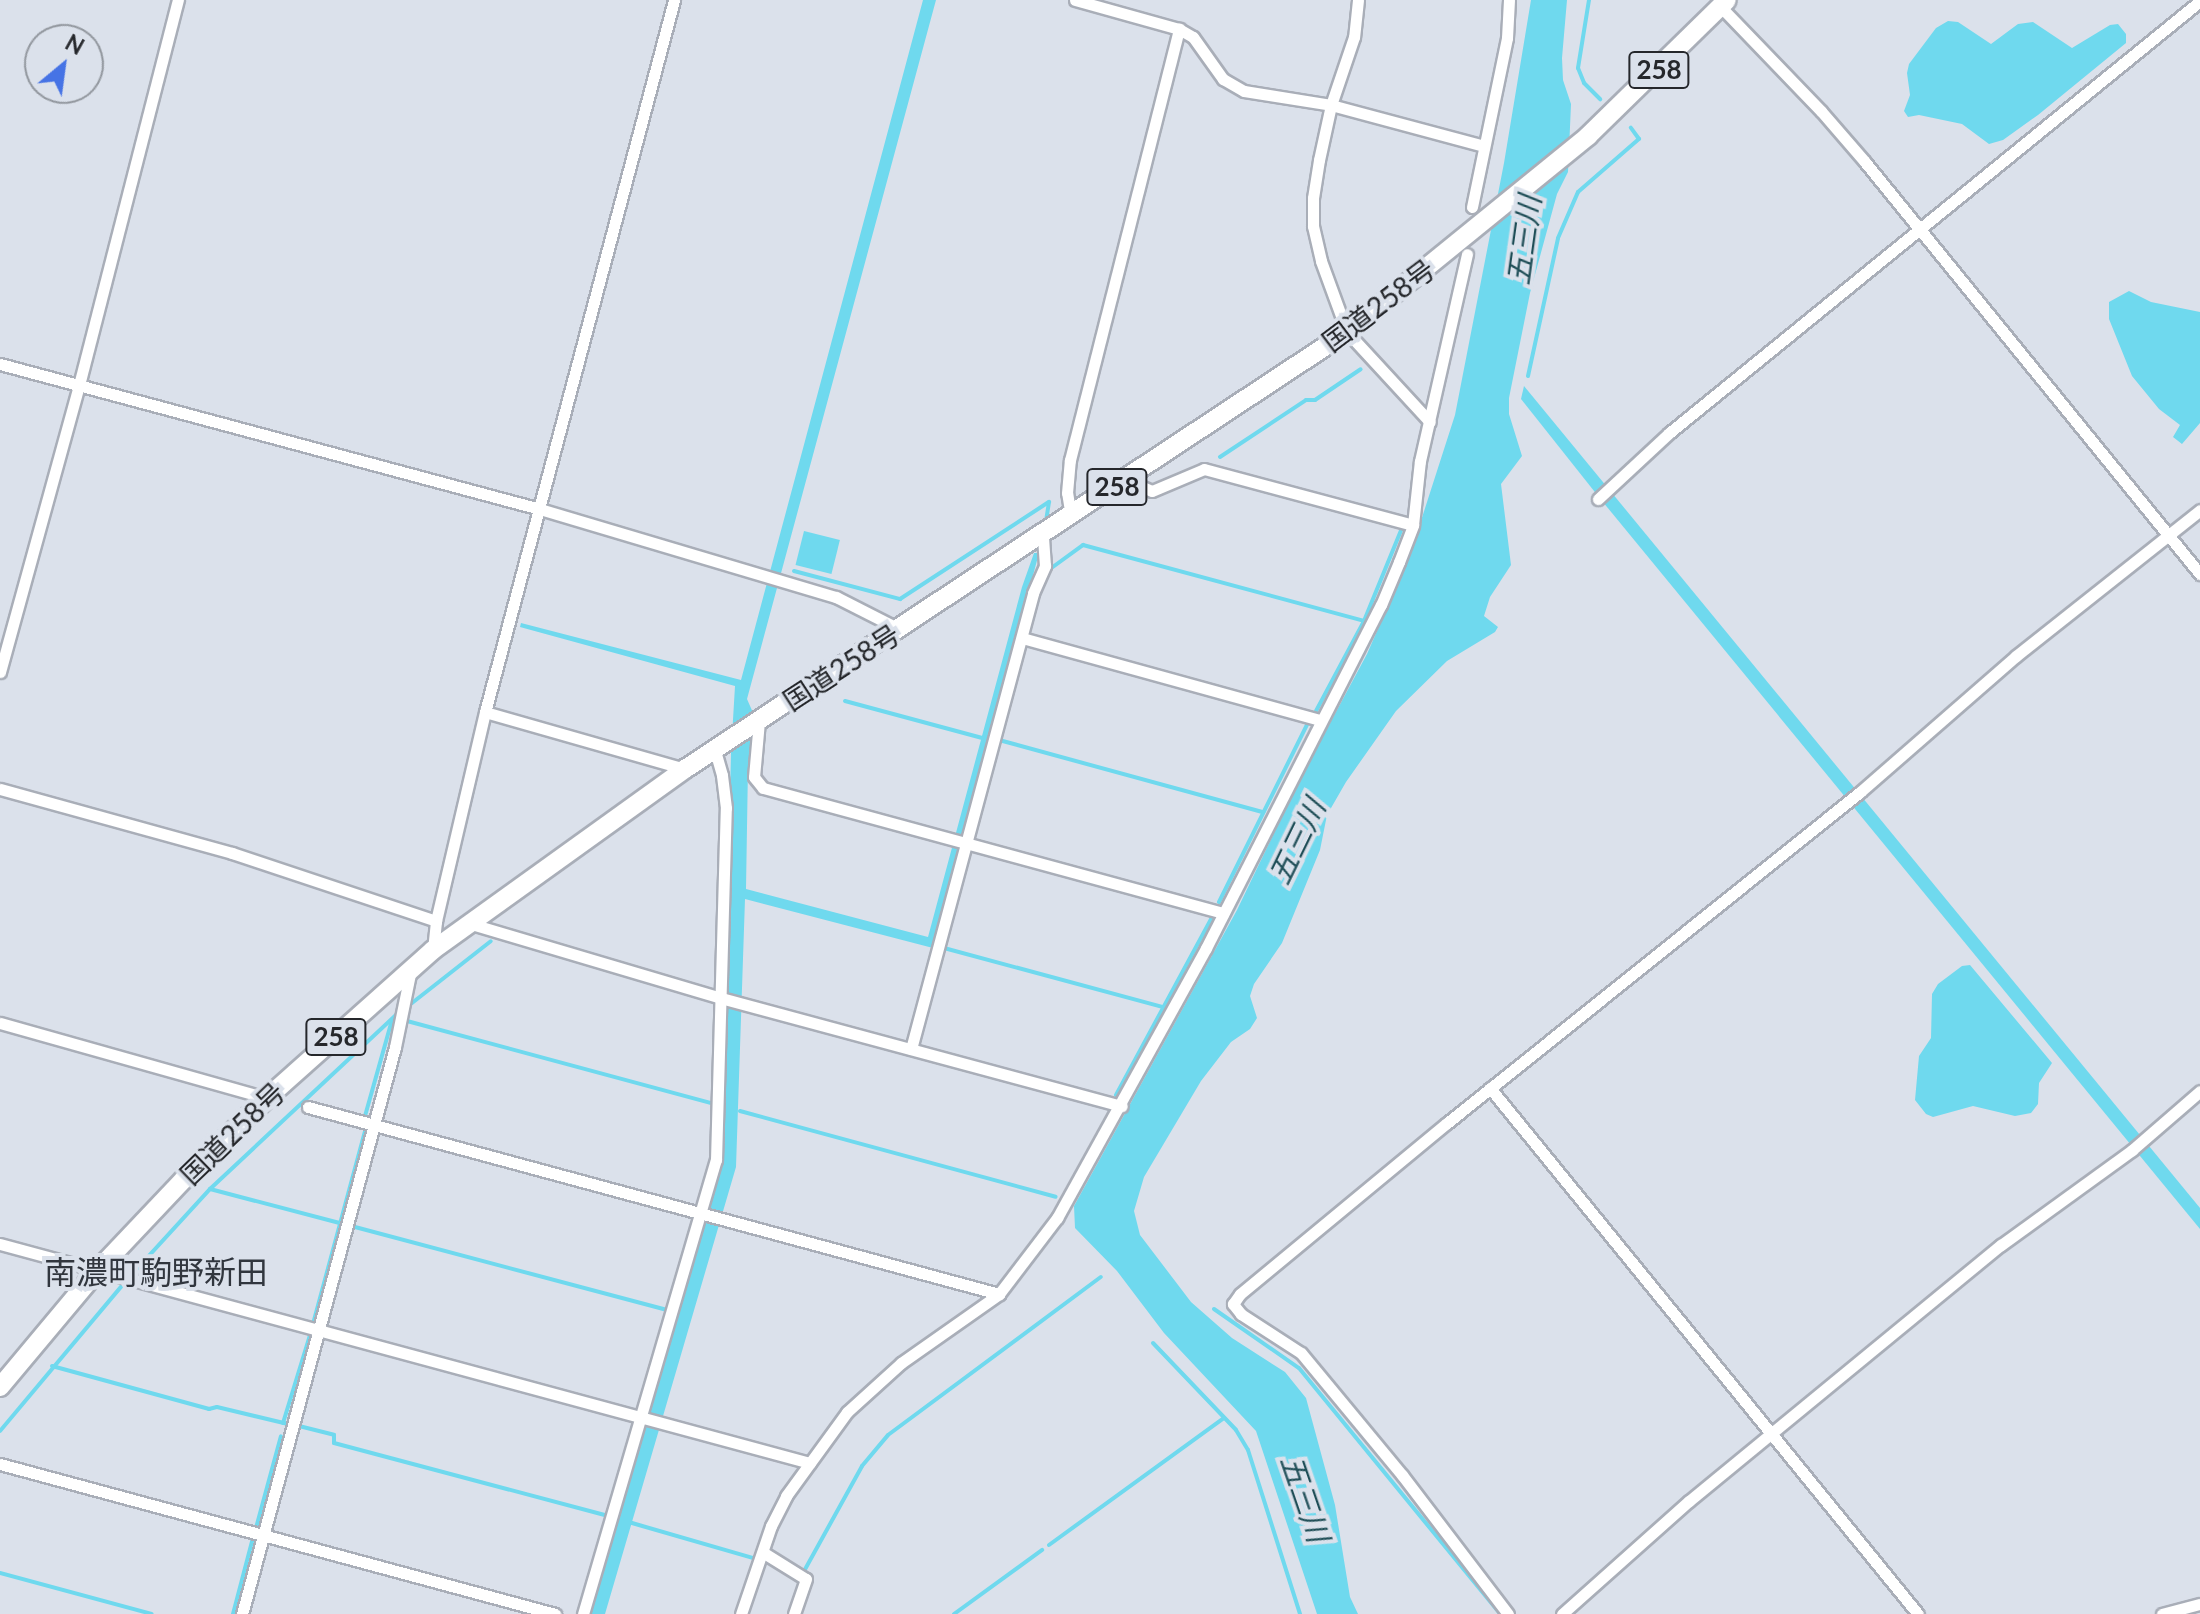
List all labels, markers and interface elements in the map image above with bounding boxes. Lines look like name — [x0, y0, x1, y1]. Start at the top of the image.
north arrow — [24, 24, 104, 104]
text: N — [61, 28, 89, 60]
road number: 258 — [1627, 48, 1691, 92]
water label: 五三川 — [1499, 193, 1547, 287]
street label: 国道258号 — [1315, 252, 1441, 358]
road number: 258 — [1085, 465, 1149, 509]
street label: 国道258号 — [776, 617, 906, 717]
water label: 五三川 — [1260, 793, 1332, 889]
road number: 258 — [304, 1015, 368, 1059]
street label: 国道258号 — [173, 1075, 291, 1191]
district label: 南濃町駒野新田 — [44, 1253, 268, 1291]
water label: 五三川 — [1274, 1450, 1338, 1546]

